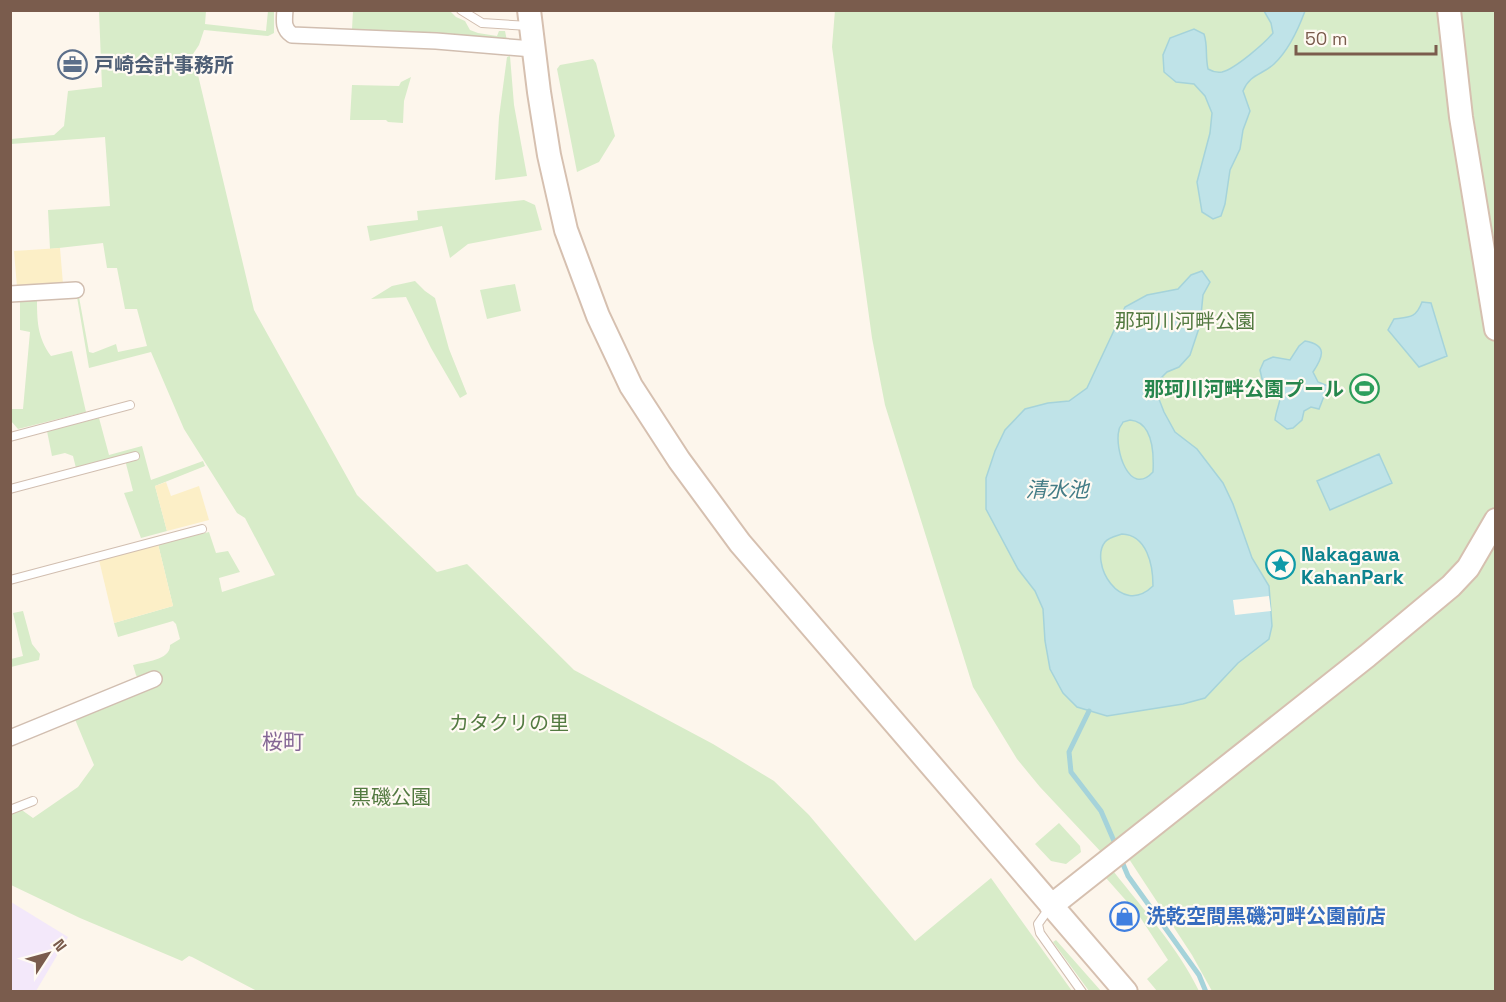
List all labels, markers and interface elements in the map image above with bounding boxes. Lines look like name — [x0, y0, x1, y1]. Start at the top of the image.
scale bar — [1296, 18, 1436, 56]
text: 50 m — [1305, 27, 1347, 50]
office icon: 戸崎会計事務所 — [57, 49, 89, 81]
place label: 戸崎会計事務所 — [94, 52, 234, 78]
park label: 那珂川河畔公園 — [1115, 308, 1255, 334]
sports icon: 那珂川河畔公園プール — [1349, 373, 1381, 405]
place label: 那珂川河畔公園プール — [1144, 376, 1344, 402]
water label: 清水池 — [1026, 476, 1090, 503]
place label: Nakagawa KahanPark — [1301, 541, 1404, 590]
place icon: Nakagawa KahanPark — [1264, 549, 1296, 581]
park label: カタクリの里 — [449, 710, 569, 736]
district label: 桜町 — [262, 728, 304, 755]
park label: 黒磯公園 — [351, 784, 431, 810]
shop icon: 洗乾空間黒磯河畔公園前店 — [1109, 900, 1141, 932]
place label: 洗乾空間黒磯河畔公園前店 — [1146, 903, 1386, 929]
north arrow — [18, 924, 78, 984]
text: N — [48, 935, 71, 956]

